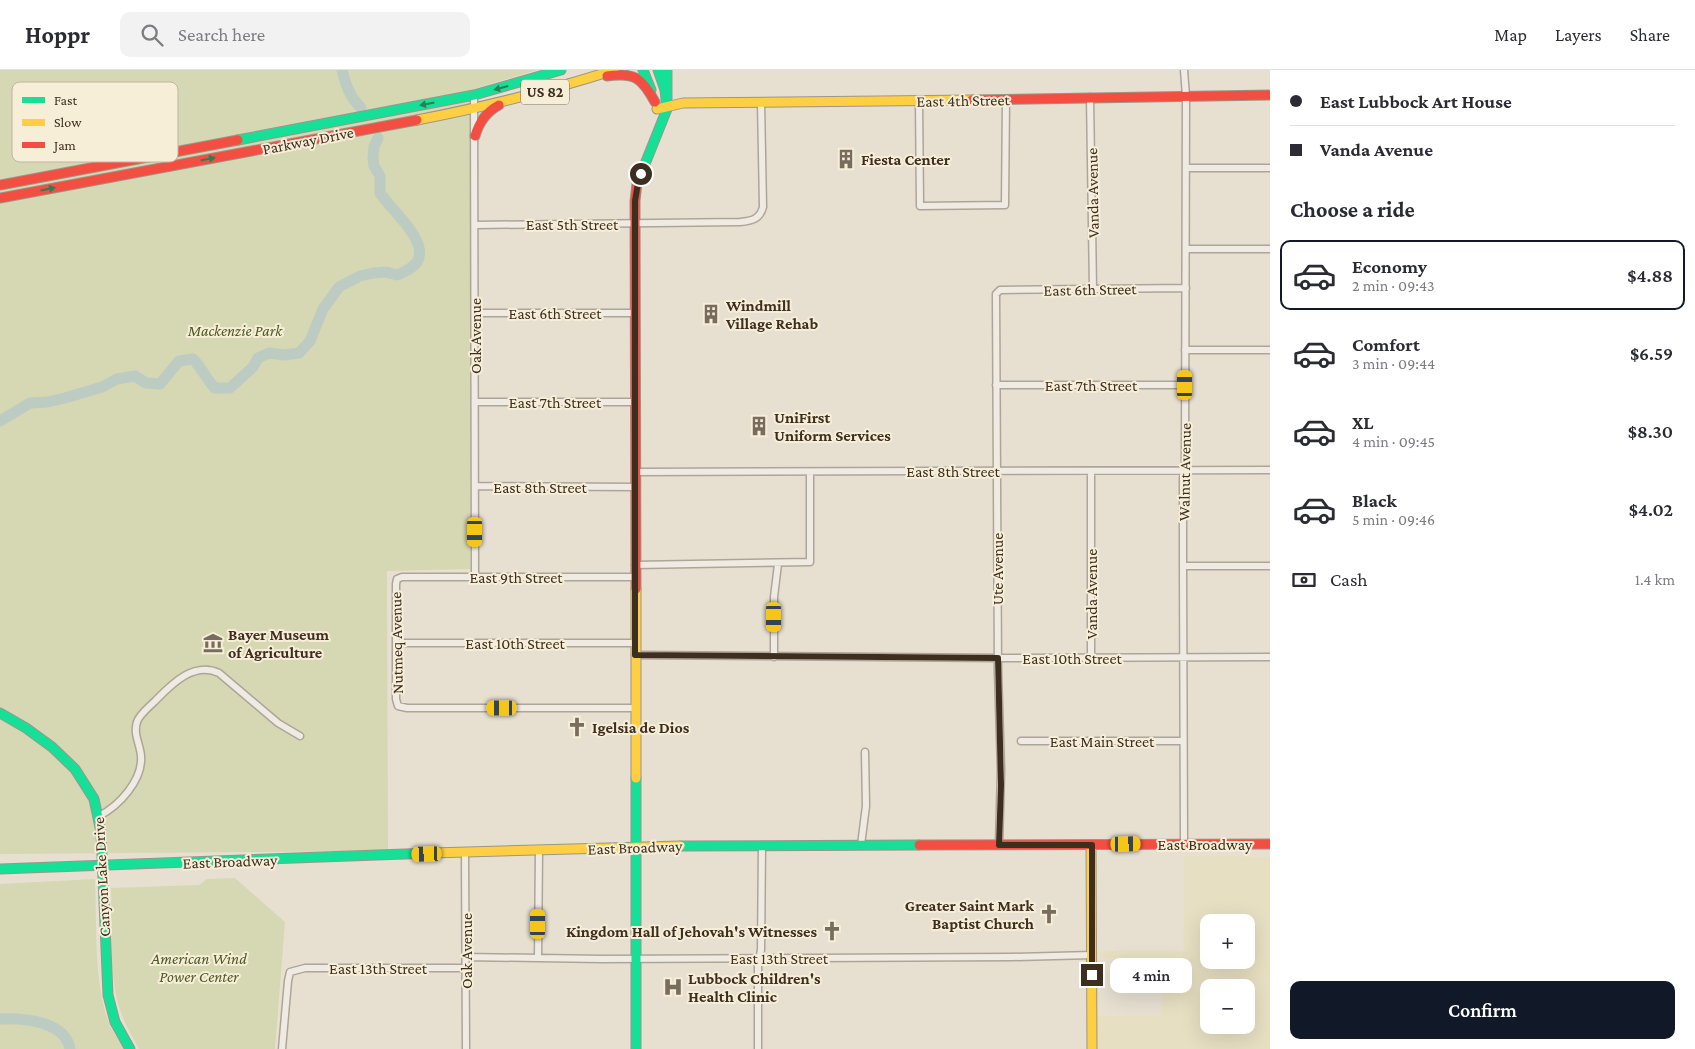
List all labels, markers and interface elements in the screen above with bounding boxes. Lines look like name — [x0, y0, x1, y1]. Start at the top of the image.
search box — [120, 12, 470, 57]
text: Hoppr — [25, 21, 90, 48]
icon: search — [138, 21, 166, 49]
text: Search here — [178, 24, 265, 45]
text: Map — [1494, 25, 1527, 45]
text: Layers — [1555, 25, 1602, 45]
text: Share — [1630, 25, 1670, 45]
road number: US 82 — [521, 80, 569, 104]
legend — [12, 82, 178, 162]
one-way arrow — [493, 84, 509, 92]
street label: East 4th Street — [916, 91, 1010, 110]
text: East Lubbock Art House — [1320, 91, 1512, 112]
text: Fast — [54, 92, 78, 108]
one-way arrow — [418, 101, 434, 109]
text: Slow — [54, 114, 82, 130]
street label: Parkway Drive — [261, 123, 355, 159]
text: Jam — [52, 137, 76, 153]
text: Vanda Avenue — [1320, 139, 1433, 160]
building icon: Fiesta Center — [835, 148, 857, 170]
street label: Vanda Avenue — [1083, 148, 1102, 238]
place label: Fiesta Center — [861, 151, 951, 168]
one-way arrow — [200, 155, 216, 163]
route start — [630, 163, 652, 185]
one-way arrow — [40, 185, 56, 193]
text: Choose a ride — [1290, 197, 1415, 222]
street label: East 5th Street — [526, 216, 619, 233]
icon: car — [1292, 253, 1337, 298]
text: Economy — [1352, 256, 1427, 277]
text: $4.88 — [1627, 265, 1673, 286]
text: 2 min · 09:43 — [1352, 277, 1435, 294]
street label: East 6th Street — [1043, 280, 1137, 299]
place label: Windmill Village Rehab — [725, 297, 818, 332]
street label: Oak Avenue — [467, 298, 484, 374]
building icon: Windmill Village Rehab — [700, 303, 722, 325]
street label: East 6th Street — [508, 305, 602, 322]
park label: Mackenzie Park — [187, 322, 283, 339]
icon: car — [1292, 331, 1337, 376]
text: Comfort — [1352, 334, 1420, 355]
text: $6.59 — [1630, 343, 1673, 364]
text: 3 min · 09:44 — [1352, 355, 1435, 372]
car — [1177, 370, 1192, 400]
street label: East 7th Street — [1045, 377, 1138, 394]
street label: East 7th Street — [509, 394, 602, 411]
place label: UniFirst Uniform Services — [774, 409, 891, 444]
icon: car — [1292, 409, 1337, 454]
text: XL — [1352, 412, 1374, 433]
building icon: UniFirst Uniform Services — [748, 415, 770, 437]
text: $8.30 — [1628, 421, 1673, 442]
street label: Walnut Avenue — [1175, 423, 1194, 521]
text: 4 min · 09:45 — [1352, 433, 1435, 450]
street label: East 8th Street — [906, 463, 1000, 480]
street label: East 8th Street — [493, 479, 587, 496]
icon: car — [1292, 487, 1337, 532]
text: Black — [1352, 490, 1397, 511]
text: $4.02 — [1629, 499, 1673, 520]
text: 5 min · 09:46 — [1352, 511, 1435, 528]
car — [467, 517, 482, 547]
street label: Ute Avenue — [989, 533, 1006, 605]
street label: Vanda Avenue — [1083, 549, 1100, 639]
icon: cash — [1290, 566, 1318, 594]
street label: East 9th Street — [469, 569, 563, 586]
text: Cash — [1330, 569, 1368, 590]
text: 1.4 km — [1635, 571, 1675, 588]
street label: Nutmeq Avenue — [387, 592, 407, 694]
car — [766, 602, 781, 632]
place label: Bayer Museum of Agriculture — [228, 626, 330, 661]
museum icon: Bayer Museum of Agriculture — [202, 632, 224, 654]
street label: East 10th Street — [465, 635, 565, 652]
street label: East 10th Street — [1022, 650, 1122, 667]
car — [487, 701, 517, 716]
church icon: Igelsia de Dios — [566, 716, 588, 738]
place label: Igelsia de Dios — [592, 719, 690, 736]
street label: East Main Street — [1050, 733, 1155, 750]
street label: Canyon Lake Drive — [90, 817, 114, 937]
car — [1110, 836, 1141, 852]
street label: East Broadway — [1158, 836, 1253, 854]
street label: East Broadway — [587, 837, 683, 859]
car — [411, 846, 442, 862]
street label: East Broadway — [182, 851, 278, 873]
place label: Greater Saint Mark Baptist Church — [905, 897, 1034, 932]
church icon: Greater Saint Mark Baptist Church — [1038, 903, 1060, 925]
car — [530, 909, 545, 939]
street label: Oak Avenue — [458, 913, 475, 989]
map controls — [1200, 914, 1255, 1034]
button: + — [1200, 914, 1255, 969]
church icon: Kingdom Hall of Jehovah's Witnesses — [821, 920, 843, 942]
place label: Kingdom Hall of Jehovah's Witnesses — [566, 923, 817, 940]
park label: American Wind Power Center — [150, 950, 247, 985]
street label: East 13th Street — [730, 950, 829, 967]
callout: 4 min — [1110, 958, 1192, 992]
street label: East 13th Street — [329, 960, 428, 977]
route end — [1081, 964, 1103, 986]
text: 4 min — [1132, 967, 1170, 984]
place label: Lubbock Children's Health Clinic — [688, 970, 821, 1005]
hospital icon: Lubbock Children's Health Clinic — [662, 976, 684, 998]
button: − — [1200, 979, 1255, 1034]
button: Confirm — [1290, 981, 1675, 1039]

